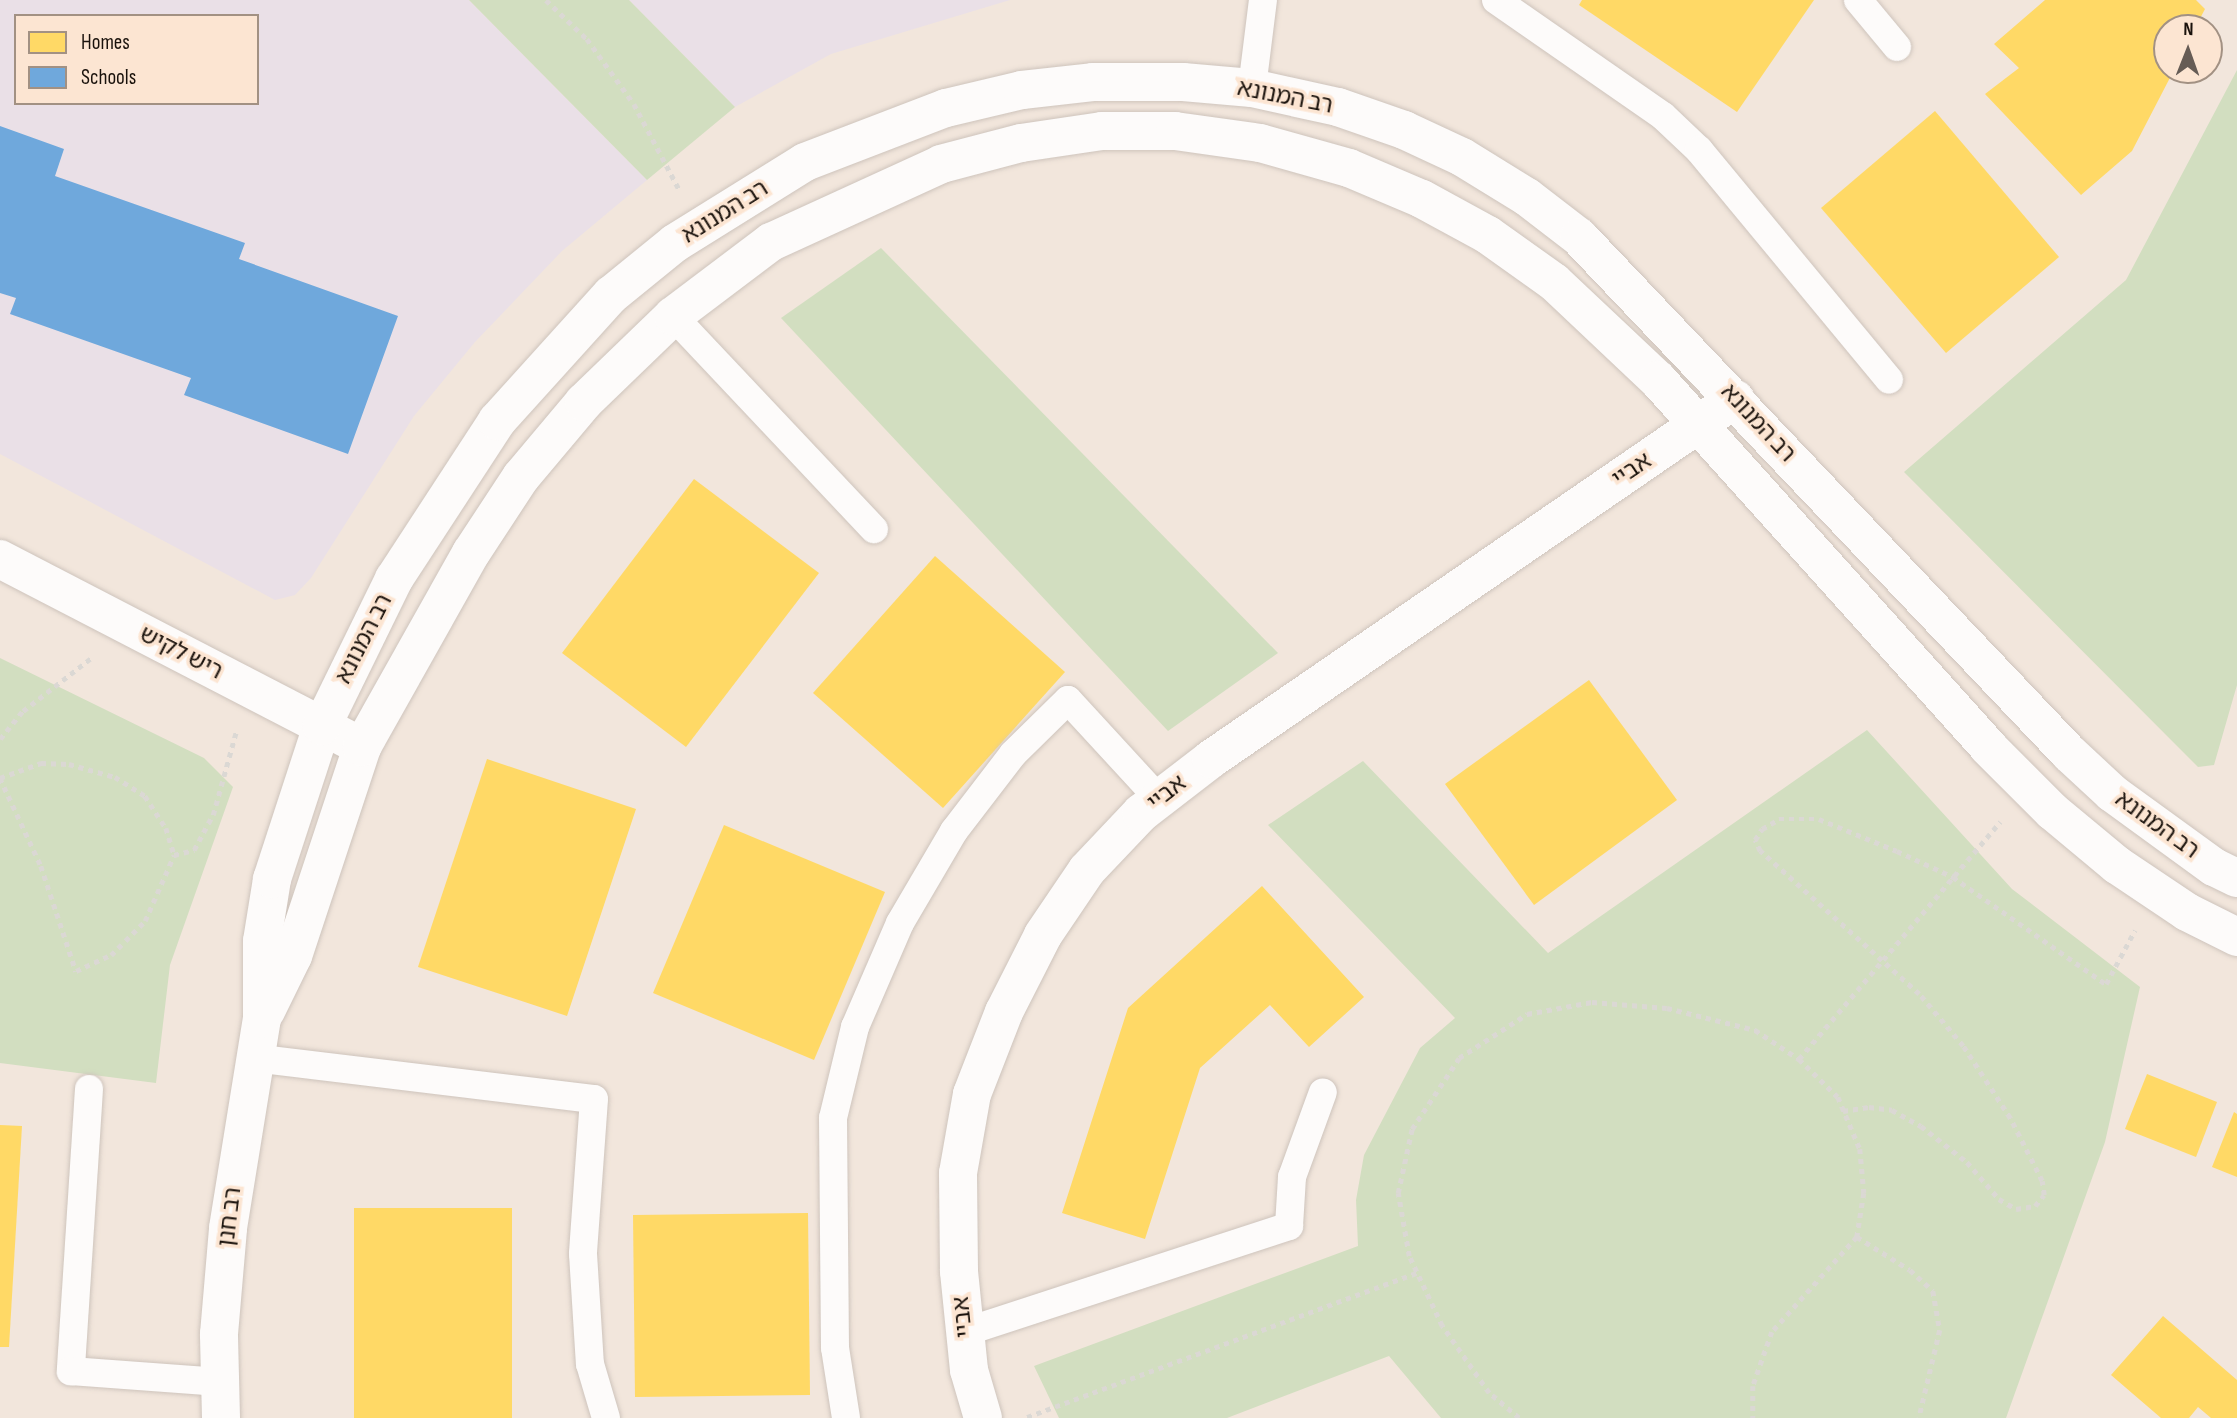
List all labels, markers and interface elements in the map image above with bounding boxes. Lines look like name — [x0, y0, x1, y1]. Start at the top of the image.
legend — [14, 14, 259, 105]
north arrow — [2153, 14, 2223, 84]
text: N — [2183, 18, 2194, 41]
text: Homes — [81, 30, 130, 55]
text: Schools — [81, 65, 136, 90]
street label: רב המנונא — [1235, 74, 1335, 120]
street label: רב המנונא — [677, 175, 773, 249]
street label: רב המנונא — [1715, 378, 1801, 468]
street label: אביי — [1607, 447, 1657, 493]
street label: רב המנונא — [330, 590, 398, 688]
street label: ריש לקיש — [135, 620, 227, 686]
street label: אביי — [1142, 769, 1192, 817]
street label: רב המנונא — [2110, 785, 2204, 865]
street label: רב חנן — [213, 1186, 247, 1248]
street label: אביי — [947, 1295, 979, 1339]

